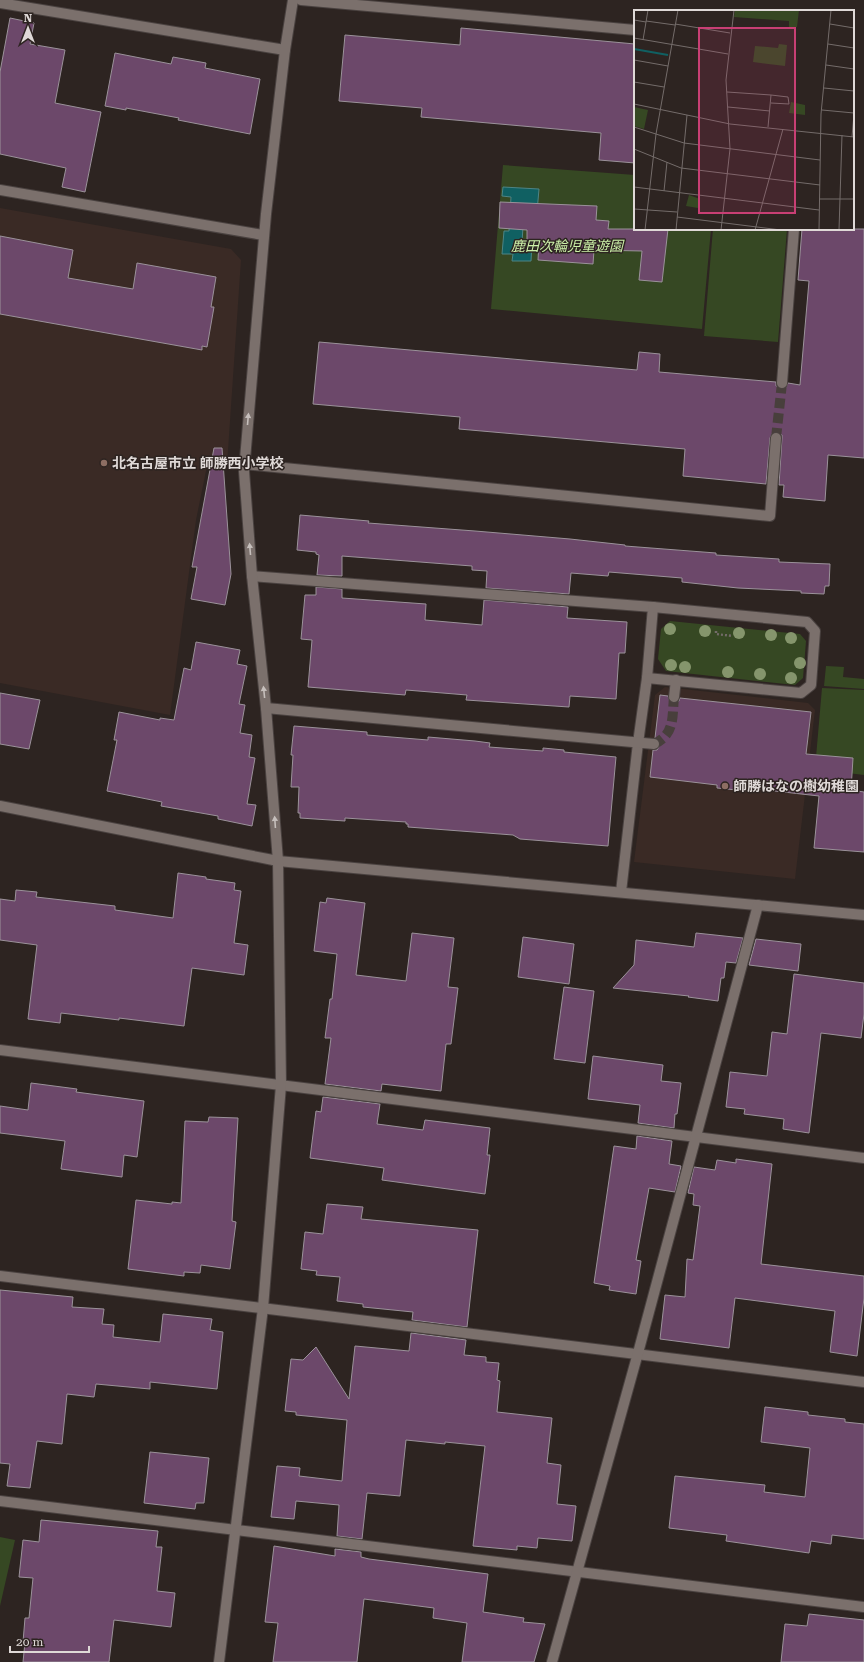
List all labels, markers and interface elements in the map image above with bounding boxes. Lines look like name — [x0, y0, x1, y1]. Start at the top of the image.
north arrow — [8, 8, 48, 48]
inset map — [634, 10, 854, 230]
text: N — [24, 12, 33, 25]
park label: 鹿田次輪児童遊園 — [511, 238, 625, 254]
one-way arrow — [245, 413, 252, 425]
place label: 北名古屋市立 師勝西小学校 — [112, 455, 284, 471]
marker: 北名古屋市立 師勝西小学校 — [99, 458, 109, 468]
one-way arrow — [247, 543, 254, 555]
one-way arrow — [261, 686, 268, 698]
place label: 師勝はなの樹幼稚園 — [733, 778, 859, 794]
marker: 師勝はなの樹幼稚園 — [720, 781, 730, 791]
one-way arrow — [271, 816, 278, 828]
scale bar — [10, 1628, 89, 1654]
text: 20 m — [16, 1635, 43, 1649]

